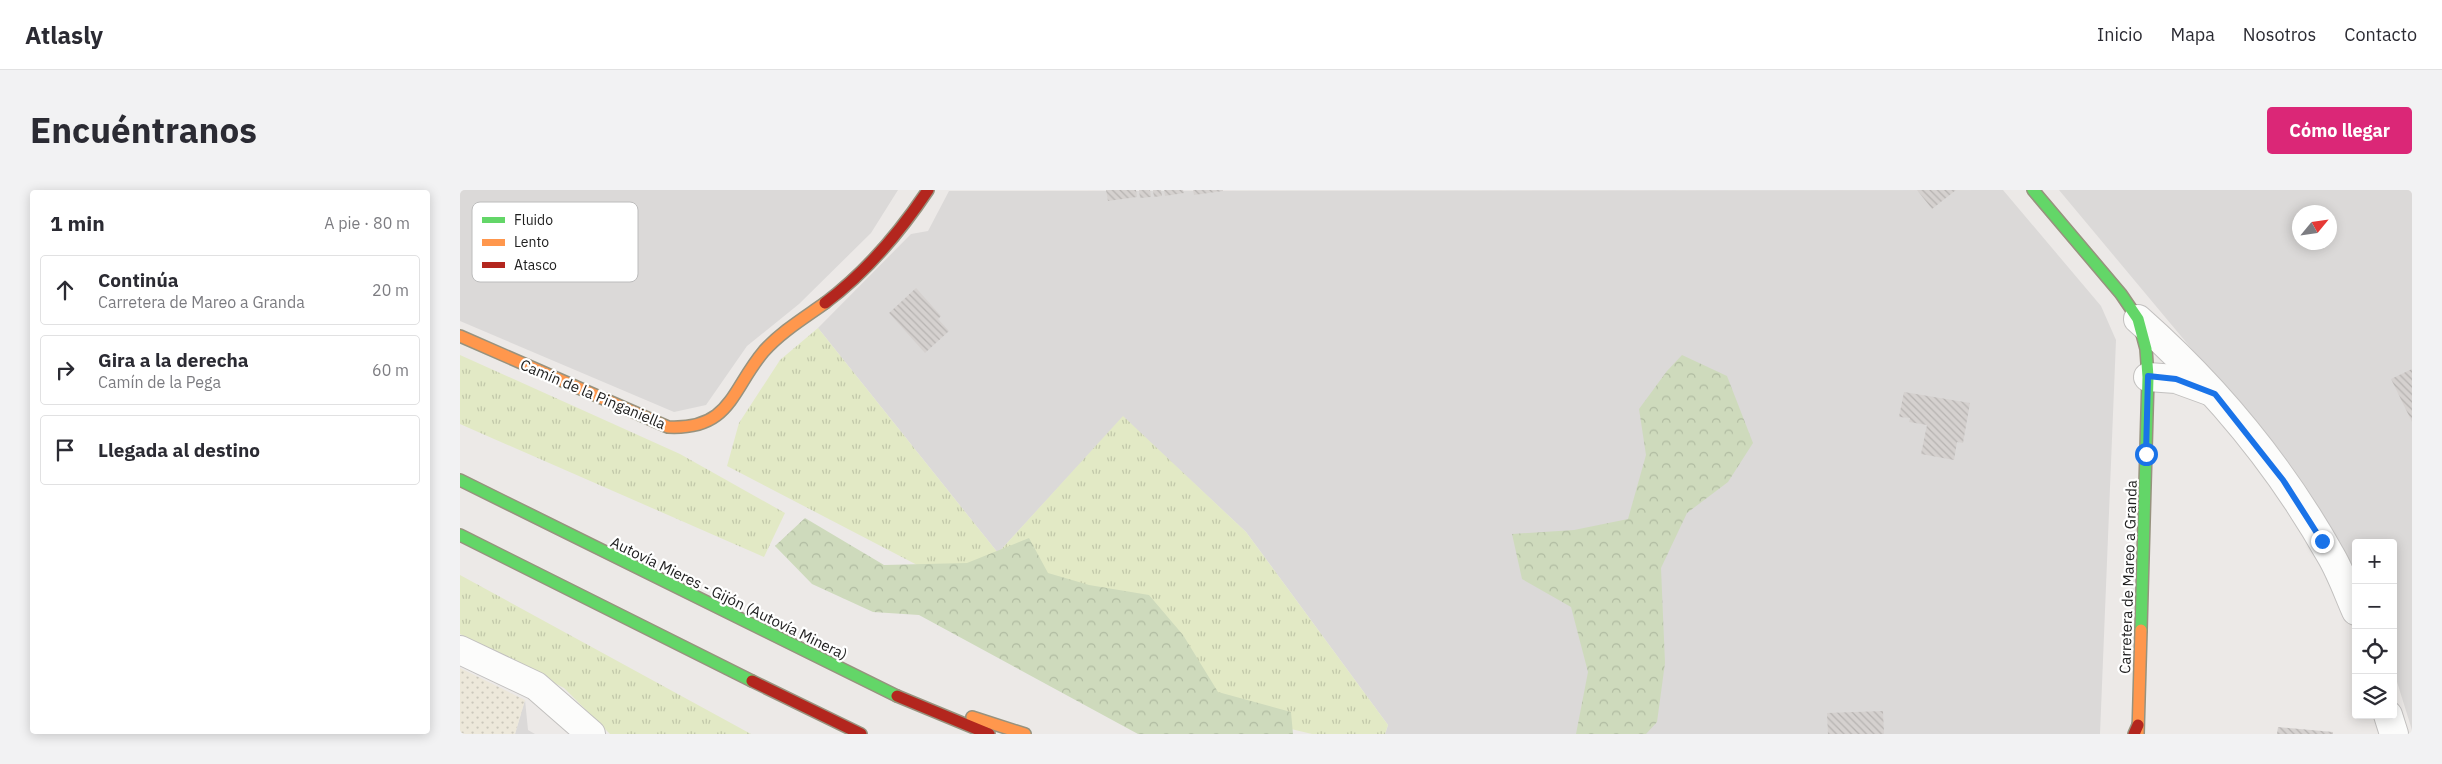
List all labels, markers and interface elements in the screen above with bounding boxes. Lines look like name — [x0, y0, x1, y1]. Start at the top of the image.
text: Atlasly — [25, 19, 103, 51]
text: Inicio — [2097, 23, 2143, 46]
text: Mapa — [2171, 23, 2215, 46]
text: Nosotros — [2243, 23, 2316, 46]
text: Contacto — [2344, 23, 2417, 46]
text: Encuéntranos — [30, 107, 257, 153]
button: Cómo llegar — [2267, 107, 2412, 154]
legend — [472, 202, 638, 282]
north arrow — [2292, 205, 2337, 250]
text: 1 min — [50, 209, 105, 237]
text: Fluido — [514, 211, 553, 229]
text: A pie · 80 m — [324, 213, 410, 233]
text: Lento — [514, 233, 549, 251]
text: Atasco — [514, 256, 557, 274]
text: Continúa — [98, 268, 179, 292]
icon: ahead — [51, 276, 79, 304]
text: 20 m — [372, 280, 409, 300]
text: Carretera de Mareo a Granda — [98, 292, 305, 312]
text: Gira a la derecha — [98, 348, 249, 372]
street label: Camín de la Pinganiella — [517, 355, 669, 433]
icon: right — [51, 356, 79, 384]
text: 60 m — [372, 360, 409, 380]
text: Camín de la Pega — [98, 372, 221, 392]
icon: arrive — [51, 436, 79, 464]
text: Llegada al destino — [98, 438, 260, 462]
route start — [2135, 443, 2158, 466]
street label: Carretera de Mareo a Granda — [2115, 480, 2141, 674]
route end — [2311, 530, 2334, 553]
street label: Autovía Mieres - Gijón (Autovía Minera) — [607, 532, 851, 664]
map controls — [2352, 539, 2397, 719]
button: + — [2352, 539, 2397, 584]
button: − — [2352, 584, 2397, 629]
button: locate — [2352, 629, 2397, 674]
button: layers — [2352, 674, 2397, 719]

